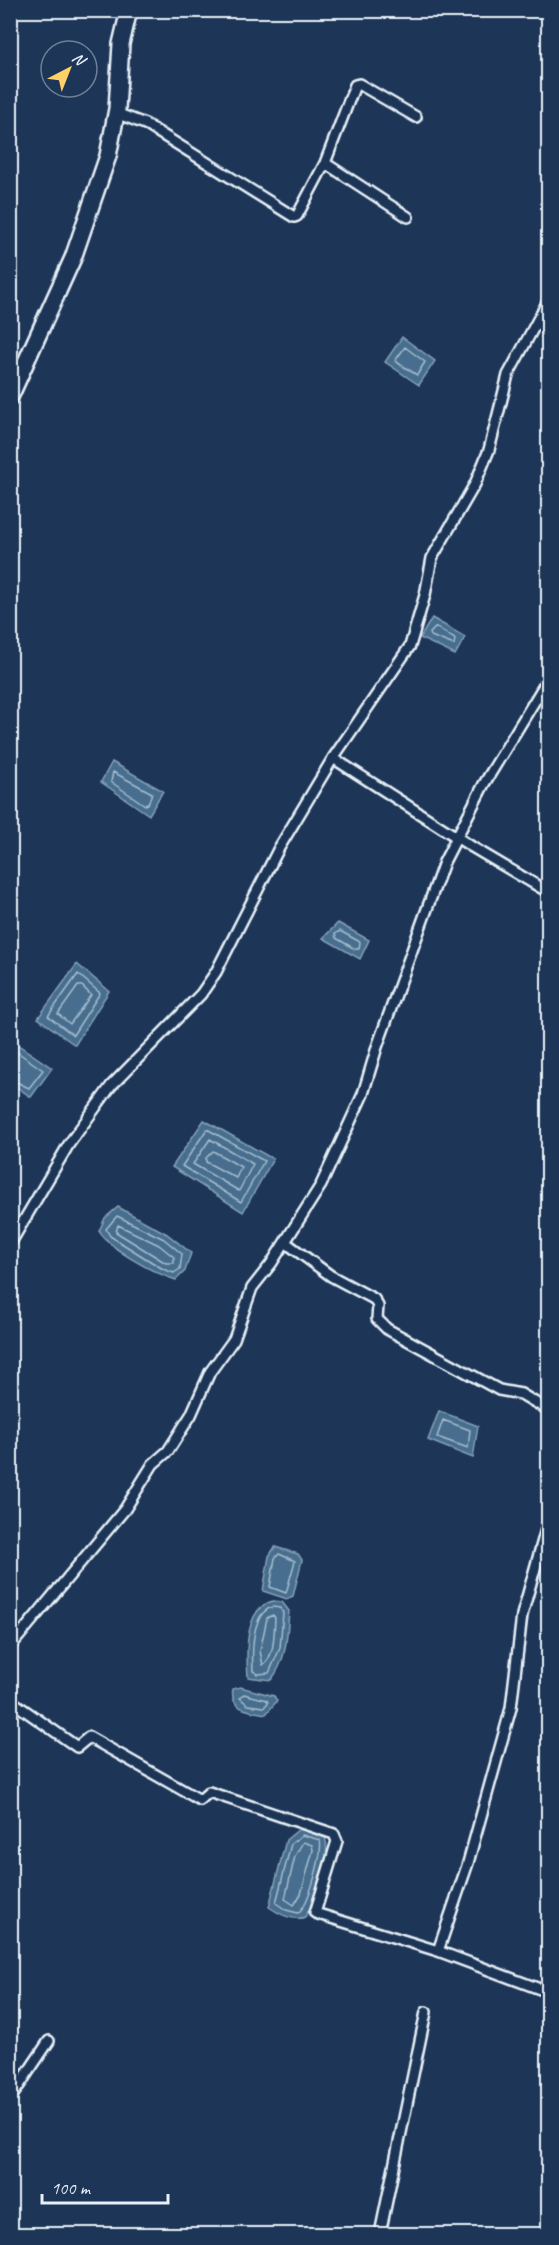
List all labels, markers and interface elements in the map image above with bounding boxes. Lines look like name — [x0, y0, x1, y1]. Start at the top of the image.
north arrow — [39, 39, 99, 99]
text: N — [68, 48, 91, 71]
scale bar — [42, 2167, 168, 2205]
text: 100 m — [51, 2177, 92, 2199]

